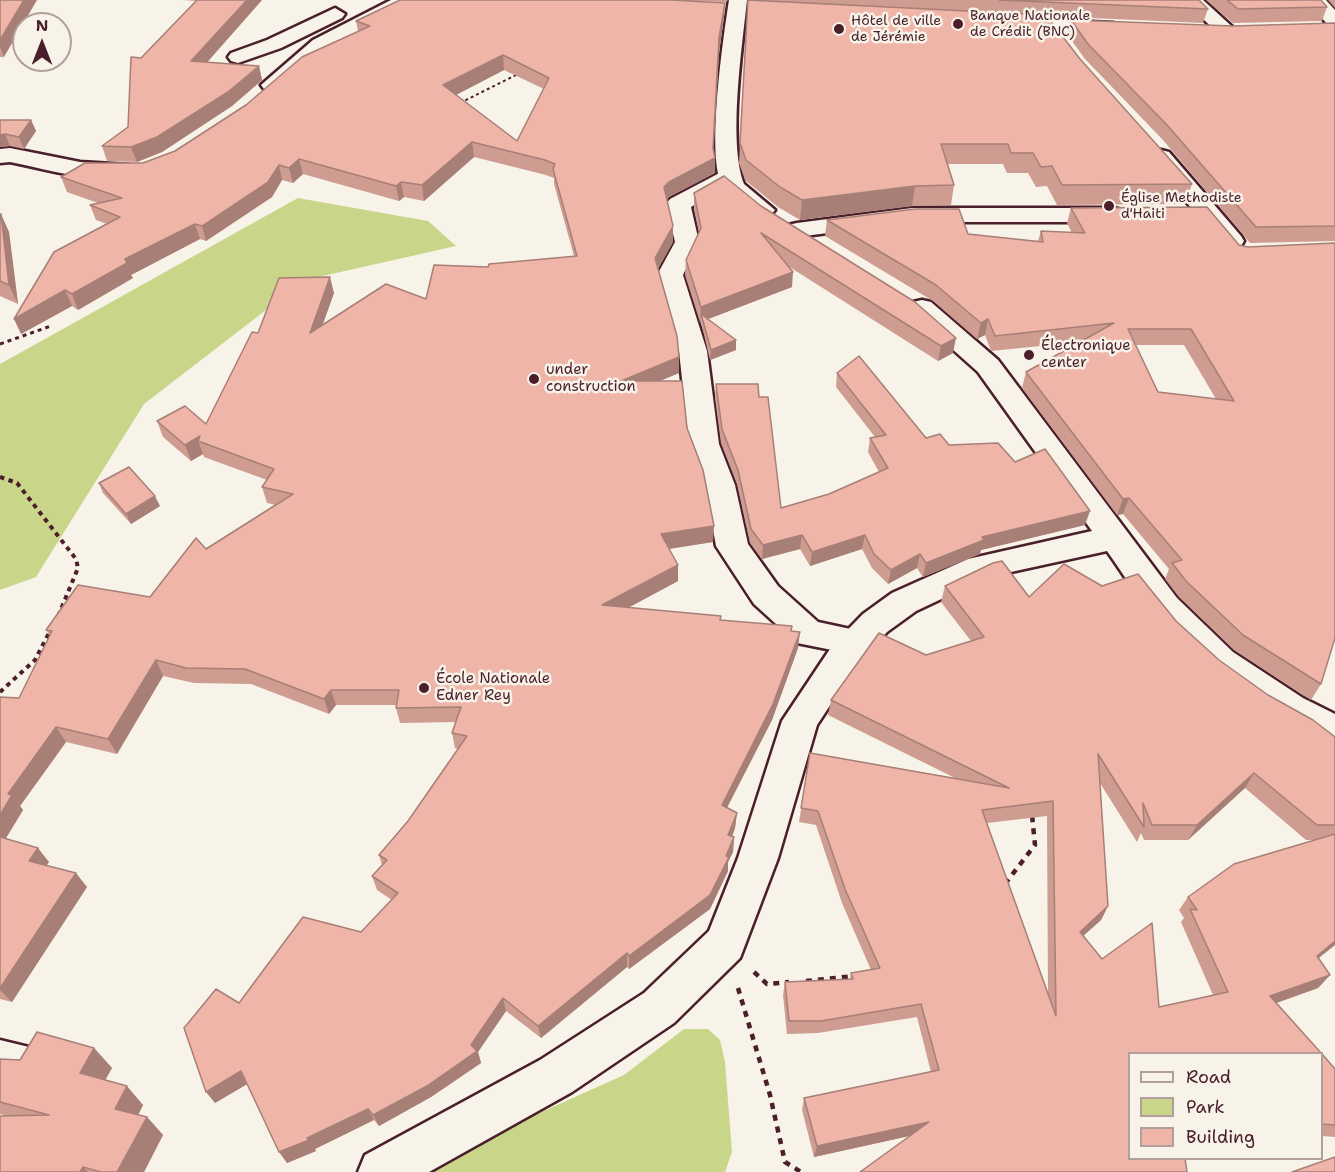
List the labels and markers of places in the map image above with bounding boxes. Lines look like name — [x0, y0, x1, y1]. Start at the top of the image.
place label: Banque Nationale de Crédit (BNC) — [970, 8, 1091, 40]
place label: Hôtel de ville de Jérémie — [851, 13, 941, 46]
marker: Banque Nationale de Crédit (BNC) — [951, 17, 965, 31]
marker: Hôtel de ville de Jérémie — [832, 22, 846, 36]
place label: Église Methodiste d'Haiti — [1121, 190, 1242, 222]
marker: Église Methodiste d'Haiti — [1102, 199, 1116, 213]
place label: Électronique center — [1041, 337, 1131, 372]
marker: Électronique center — [1022, 348, 1036, 362]
place label: under construction — [546, 361, 636, 396]
marker: under construction — [527, 372, 541, 386]
place label: École Nationale Edner Rey — [436, 670, 550, 705]
marker: École Nationale Edner Rey — [417, 681, 431, 695]

